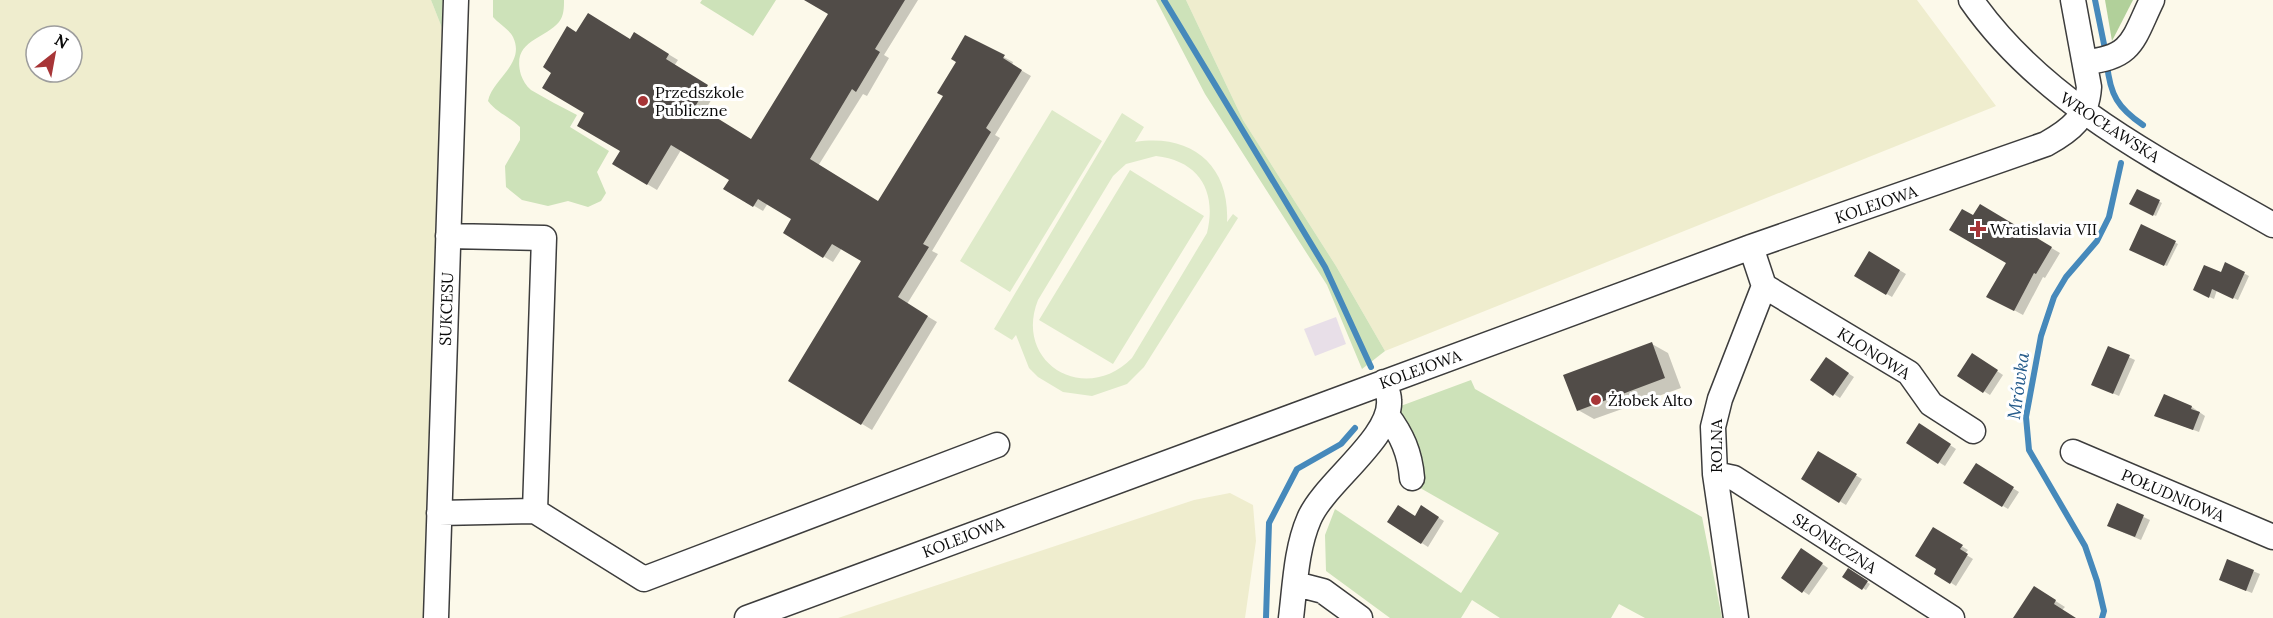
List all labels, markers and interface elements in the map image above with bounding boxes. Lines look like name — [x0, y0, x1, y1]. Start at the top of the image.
north arrow — [24, 24, 84, 84]
text: N — [51, 29, 72, 53]
place label: Przedszkole Publiczne — [655, 82, 745, 120]
street label: WROCŁAWSKA — [2057, 87, 2164, 167]
marker: Przedszkole Publiczne — [636, 94, 650, 108]
street label: KOLEJOWA — [1832, 180, 1921, 227]
place label: Wratislavia VII — [1990, 219, 2097, 239]
marker: Wratislavia VII — [1971, 222, 1985, 236]
street label: SUKCESU — [435, 272, 457, 346]
street label: KLONOWA — [1834, 323, 1915, 384]
street label: KOLEJOWA — [1376, 345, 1465, 393]
water label: Mrówka — [2002, 351, 2034, 421]
place label: Żłobek Alto — [1608, 390, 1693, 410]
marker: Żłobek Alto — [1589, 393, 1603, 407]
street label: ROLNA — [1706, 418, 1726, 473]
street label: POŁUDNIOWA — [2118, 464, 2229, 526]
street label: SŁONECZNA — [1789, 509, 1881, 578]
street label: KOLEJOWA — [919, 512, 1008, 562]

